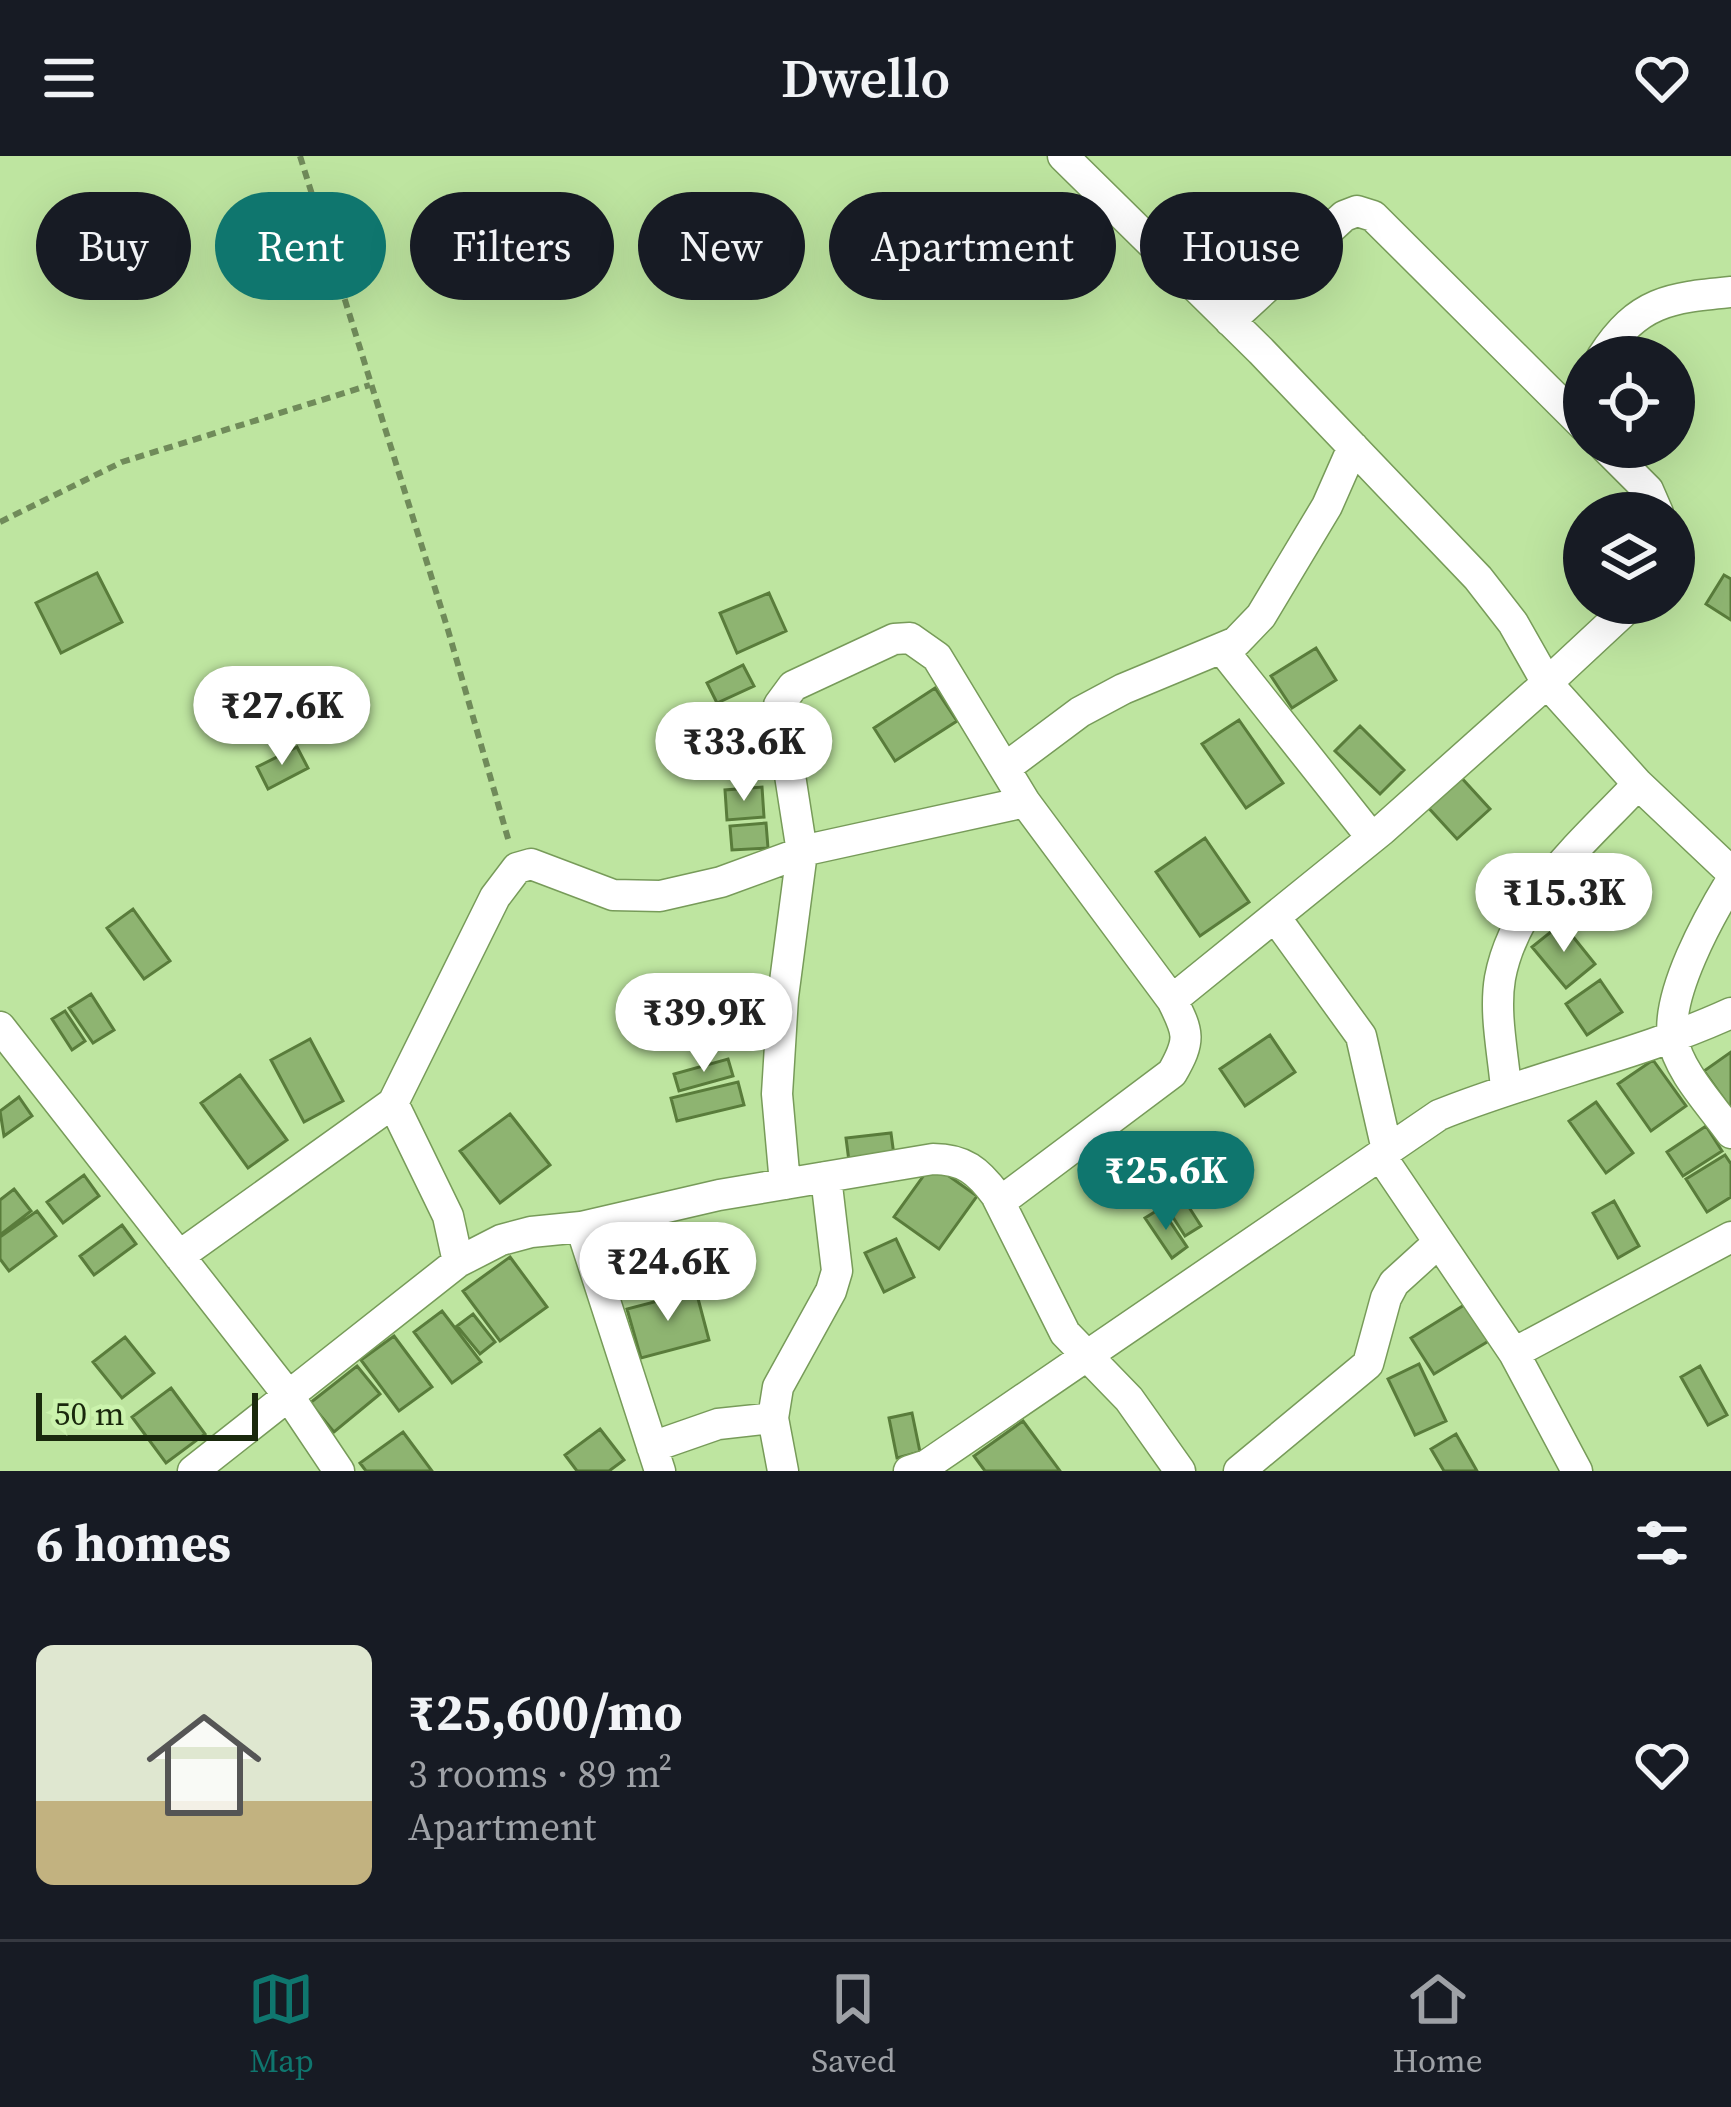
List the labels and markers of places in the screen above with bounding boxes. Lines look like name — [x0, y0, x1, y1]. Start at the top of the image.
pin: ₹27.6K — [184, 666, 380, 768]
pin: ₹33.6K — [646, 702, 842, 804]
pin: ₹15.3K — [1466, 853, 1662, 955]
pin: ₹39.9K — [606, 973, 802, 1075]
pin: ₹25.6K — [1068, 1131, 1264, 1233]
pin: ₹24.6K — [570, 1222, 766, 1324]

